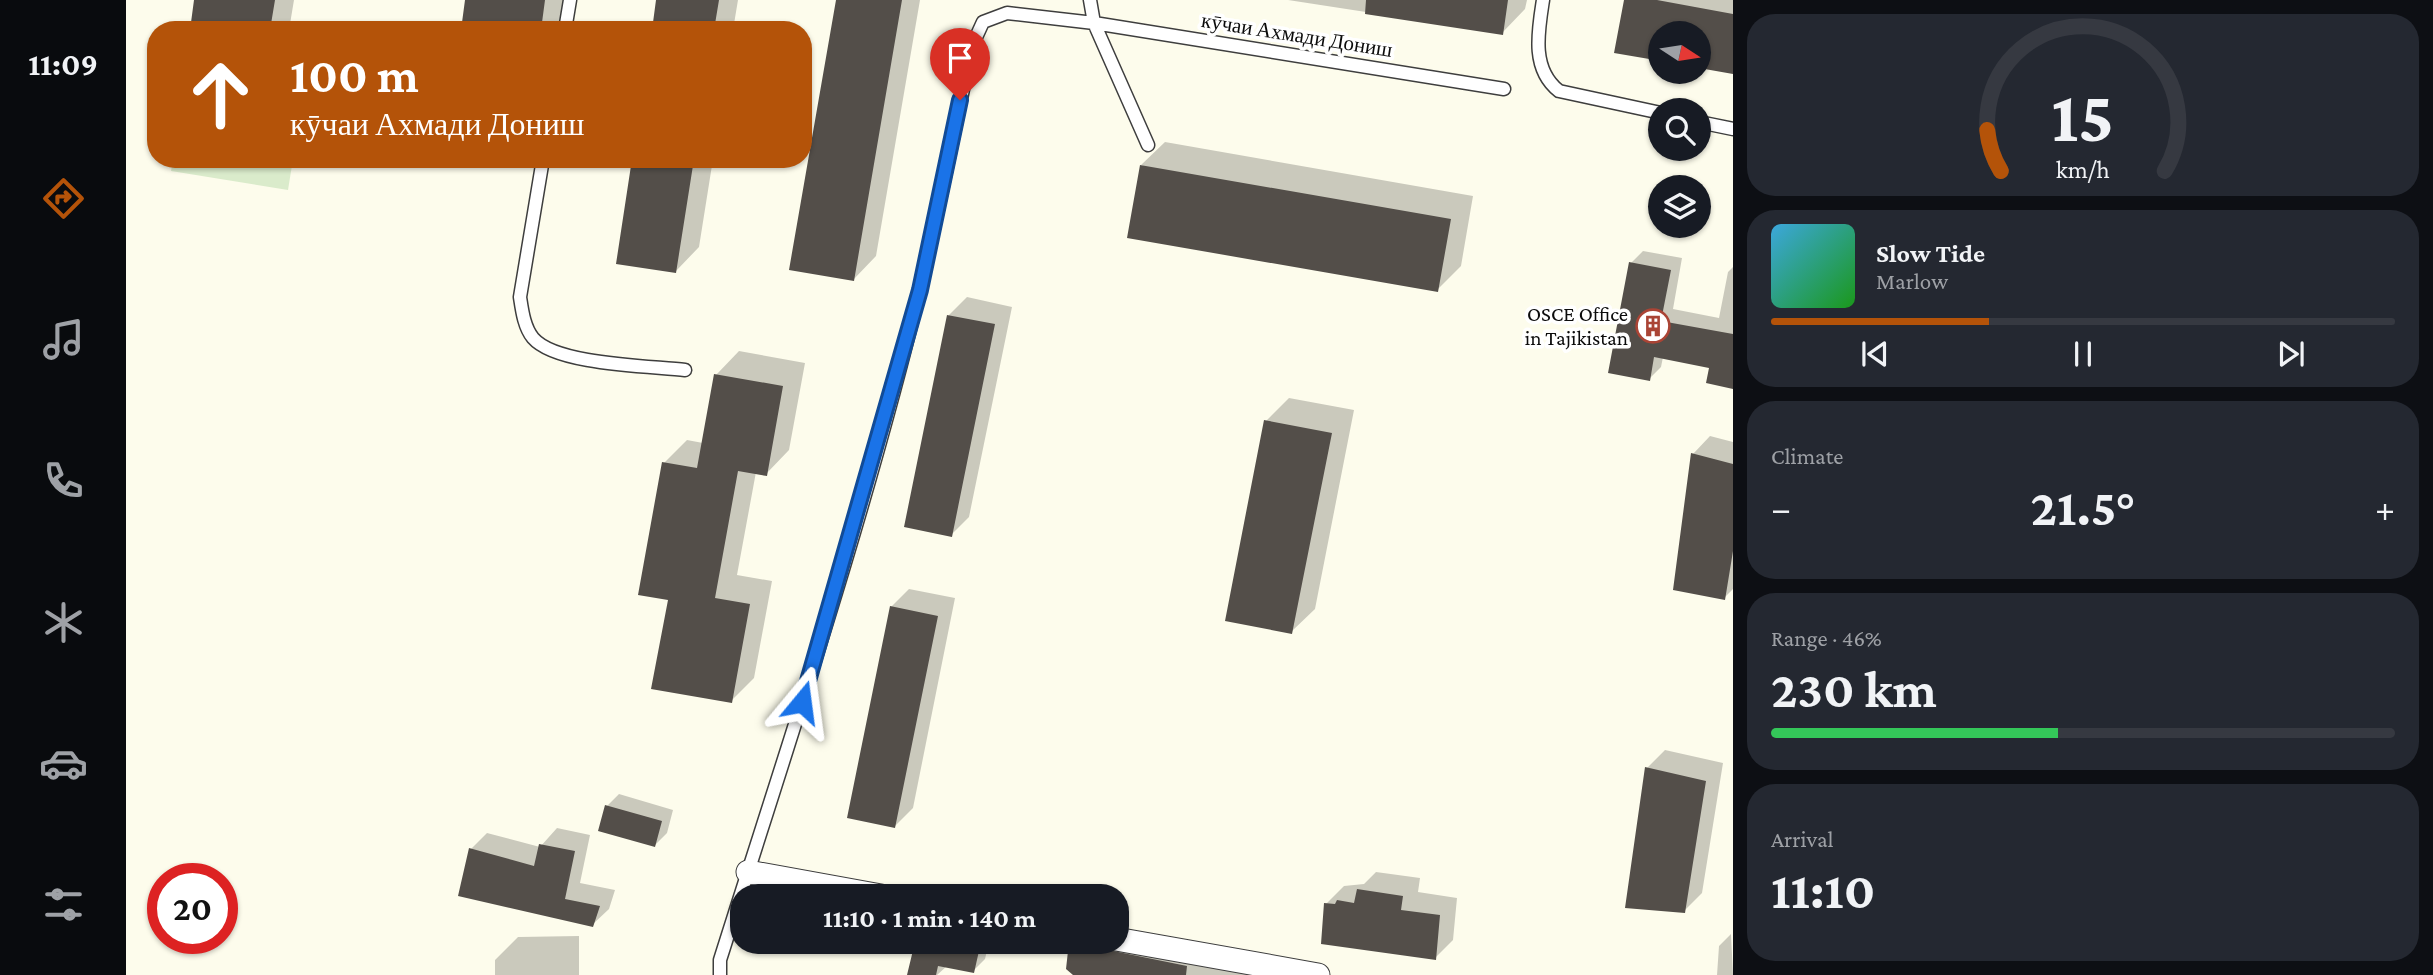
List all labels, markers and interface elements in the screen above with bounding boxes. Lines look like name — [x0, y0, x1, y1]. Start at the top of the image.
street label: кӯчаи Ахмади Дониш — [1200, 8, 1394, 62]
north arrow — [1648, 21, 1712, 84]
map controls — [1648, 21, 1711, 238]
pin — [930, 28, 990, 100]
icon: arrive — [941, 39, 979, 77]
text: 11:09 — [28, 46, 98, 82]
text: 100 m — [290, 48, 419, 103]
icon: ahead — [175, 49, 266, 140]
text: 15 — [2052, 76, 2114, 157]
button: search — [1648, 98, 1711, 161]
text: кӯчаи Ахмади Дониш — [290, 106, 584, 142]
text: km/h — [2056, 156, 2110, 183]
icon: directions — [39, 174, 88, 223]
button: layers — [1648, 175, 1711, 238]
text: Slow Tide — [1876, 239, 1985, 268]
text: Marlow — [1876, 268, 1948, 294]
place label: OSCE Office in Tajikistan — [1525, 302, 1628, 350]
building icon: OSCE Office in Tajikistan — [1634, 307, 1672, 345]
icon: music — [39, 315, 88, 364]
icon: previous — [1856, 335, 1894, 373]
icon: pause — [2064, 335, 2102, 373]
icon: next — [2272, 335, 2310, 373]
text: Climate — [1771, 443, 1843, 469]
icon: phone — [39, 456, 88, 505]
text: 21.5° — [2031, 478, 2136, 536]
text: − — [1771, 487, 1791, 529]
text: + — [2375, 487, 2395, 529]
icon: climate — [39, 598, 88, 647]
text: Range · 46% — [1771, 625, 1882, 651]
text: 230 km — [1771, 660, 1937, 718]
position arrow — [765, 665, 839, 739]
icon: car — [39, 739, 88, 788]
text: Arrival — [1771, 826, 1834, 852]
text: 11:10 — [1771, 861, 1875, 919]
speed limit sign: 20 — [147, 863, 238, 954]
icon: filters — [39, 880, 88, 929]
text: 11:10 · 1 min · 140 m — [823, 904, 1036, 933]

